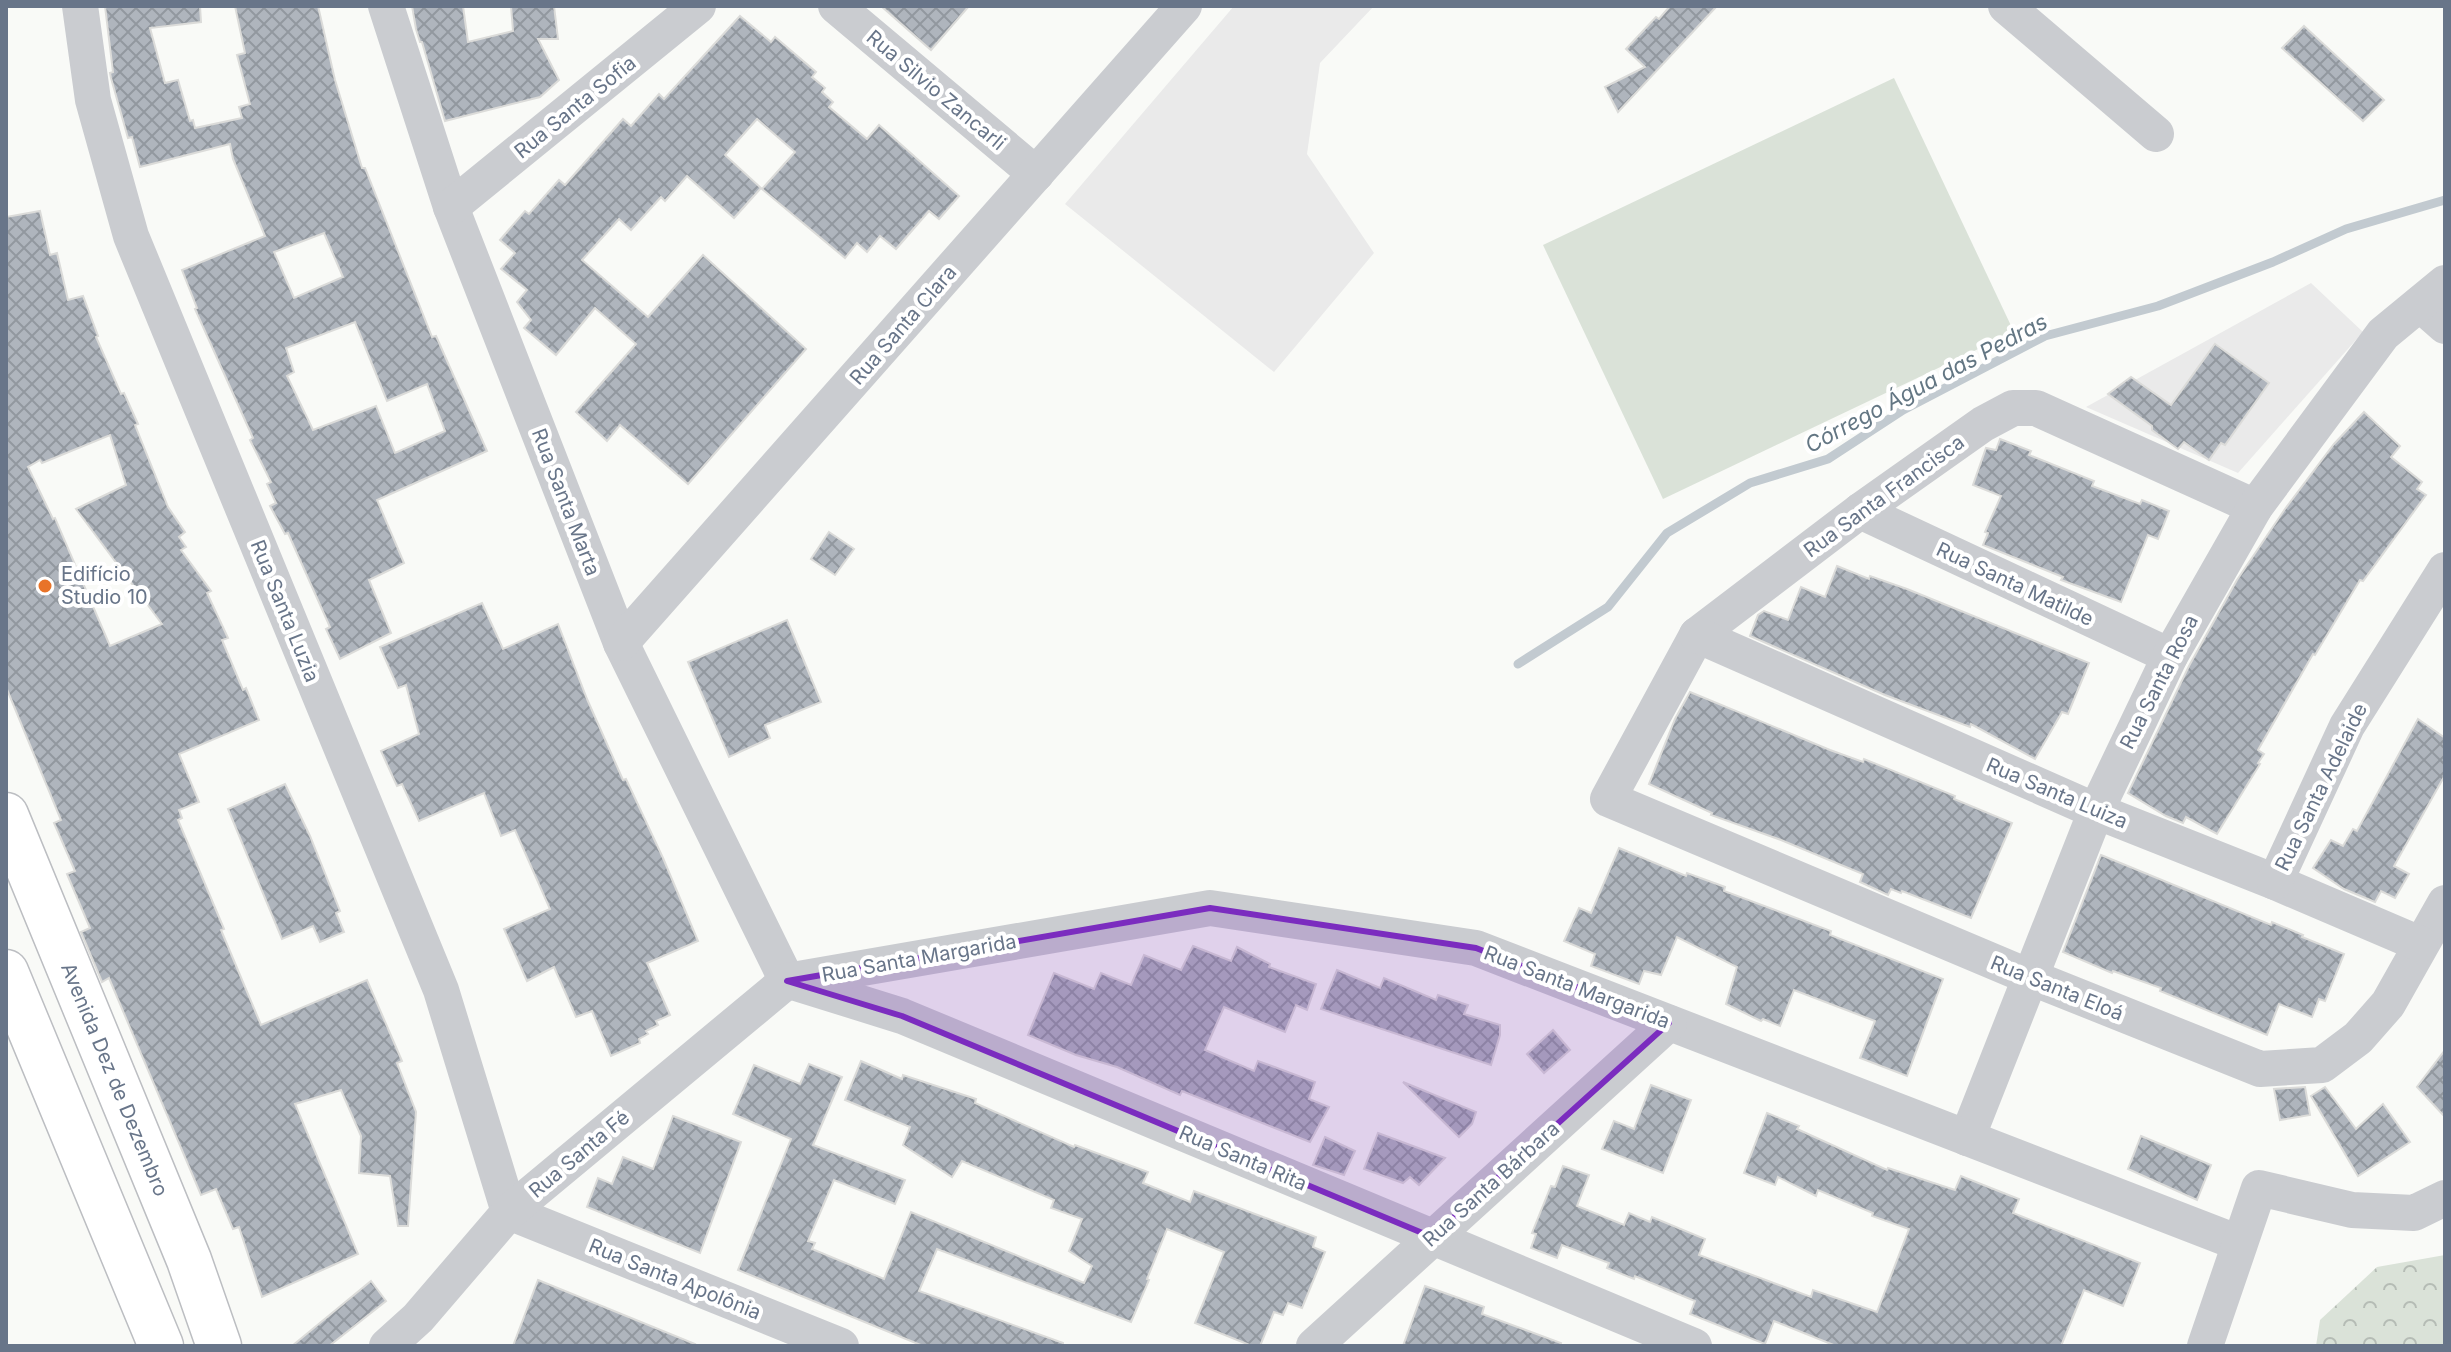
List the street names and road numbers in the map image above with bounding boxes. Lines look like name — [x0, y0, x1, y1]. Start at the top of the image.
street label: Rua Silvio Zancarli — [862, 25, 1010, 155]
street label: Rua Santa Sofia — [509, 51, 641, 163]
street label: Rua Santa Clara — [845, 260, 961, 390]
street label: Rua Santa Marta — [527, 425, 605, 579]
street label: Rua Santa Francisca — [1799, 430, 1969, 562]
street label: Rua Santa Luzia — [246, 536, 324, 686]
street label: Rua Santa Matilde — [1933, 537, 2097, 631]
street label: Rua Santa Rosa — [2115, 611, 2203, 753]
street label: Rua Santa Adelaide — [2270, 699, 2372, 875]
street label: Rua Santa Luiza — [1983, 752, 2131, 834]
street label: Rua Santa Margarida — [820, 929, 1018, 987]
street label: Rua Santa Margarida — [1481, 940, 1673, 1034]
street label: Rua Santa Eloá — [1987, 950, 2127, 1026]
street label: Avenida Dez de Dezembro — [56, 959, 173, 1200]
street label: Rua Santa Fé — [524, 1105, 634, 1203]
street label: Rua Santa Bárbara — [1418, 1116, 1564, 1252]
street label: Rua Santa Rita — [1175, 1120, 1311, 1196]
street label: Rua Santa Apolônia — [585, 1233, 765, 1325]

